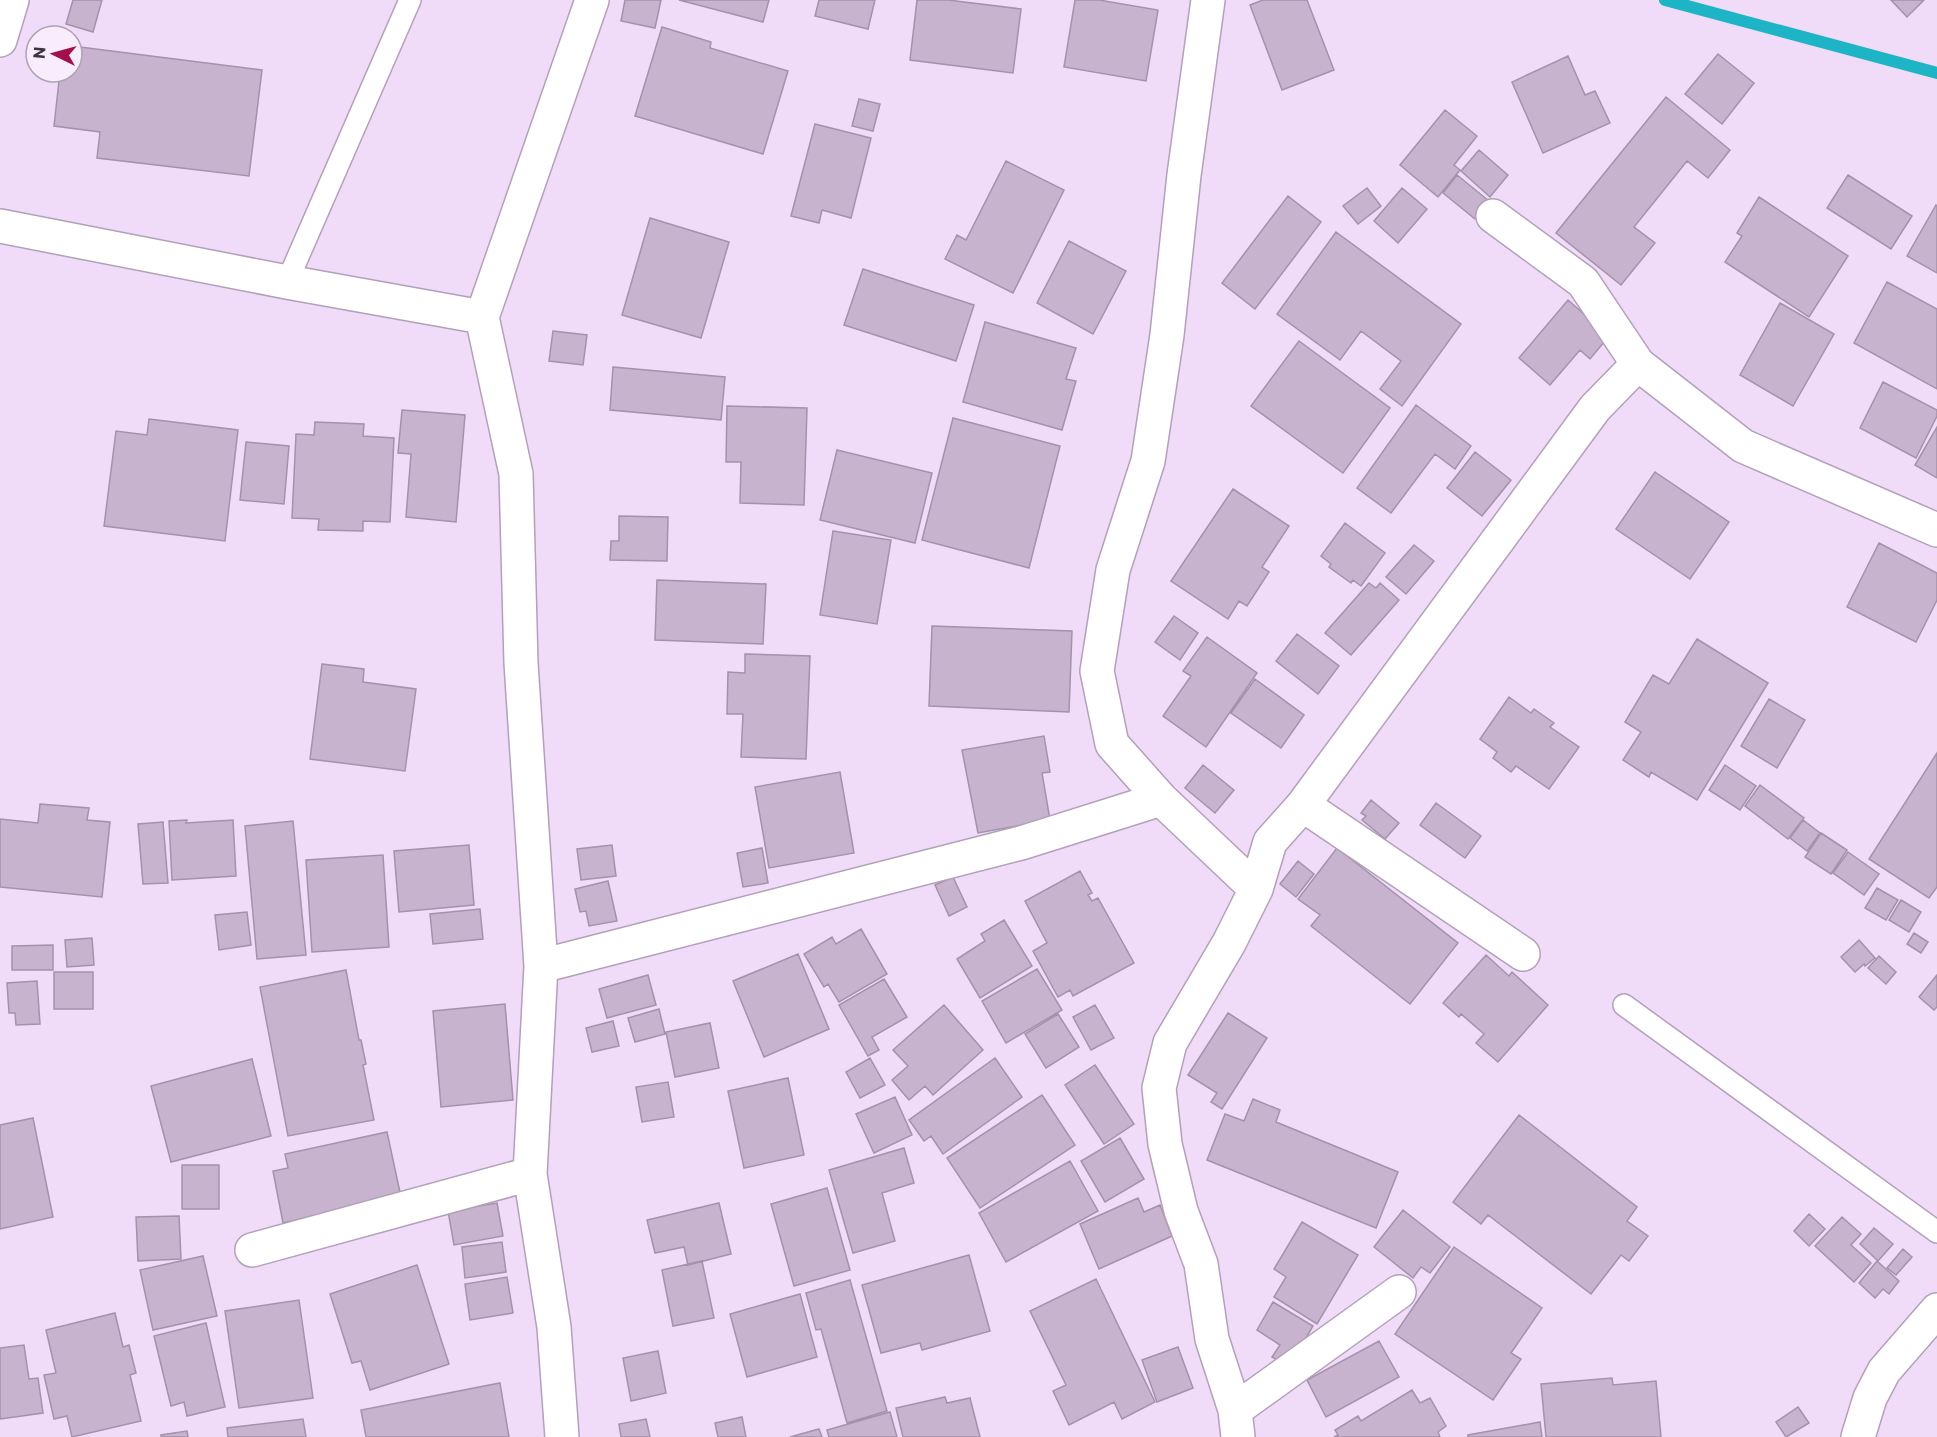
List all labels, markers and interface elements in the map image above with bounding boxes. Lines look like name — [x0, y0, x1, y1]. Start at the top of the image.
north arrow — [24, 24, 84, 84]
text: N — [29, 46, 49, 59]

